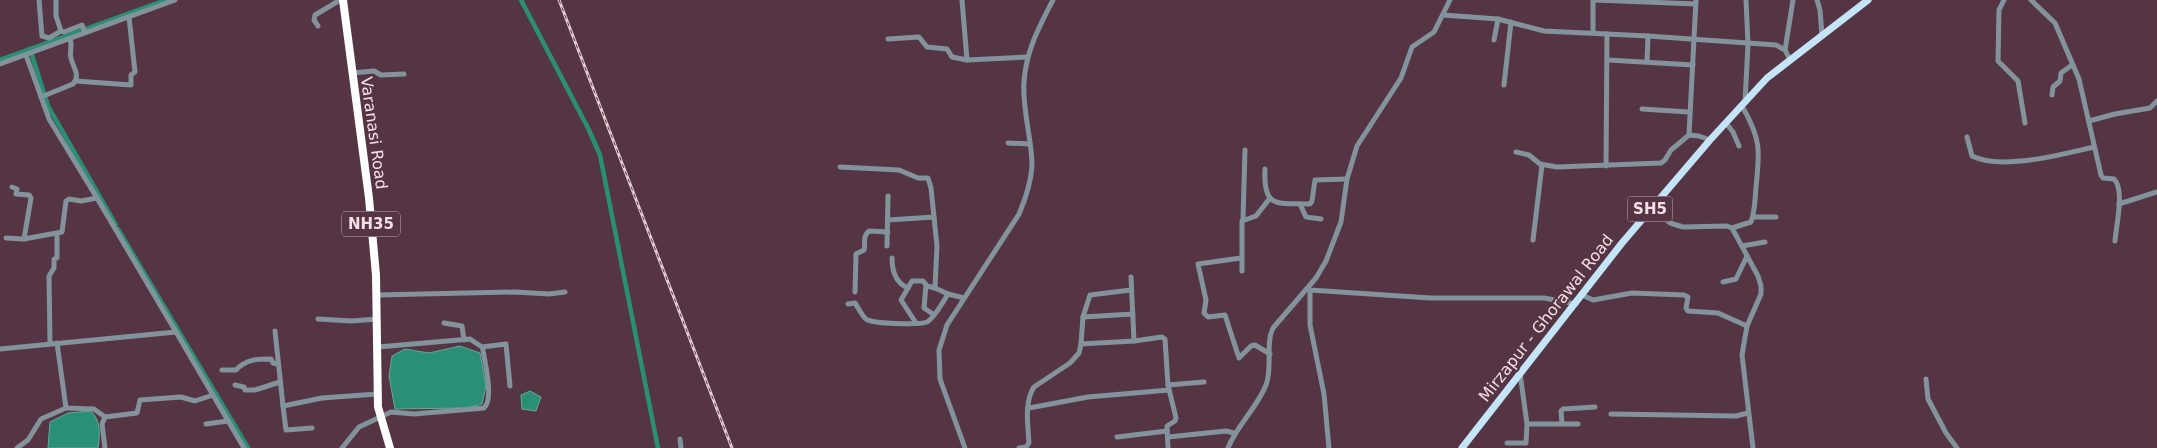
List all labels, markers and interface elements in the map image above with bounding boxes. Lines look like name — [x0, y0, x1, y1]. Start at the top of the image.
street label: Varanasi Road — [357, 75, 391, 191]
road number: SH5 — [1628, 196, 1672, 222]
road number: NH35 — [342, 212, 400, 236]
street label: Mirzapur - Ghorawal Road — [1475, 231, 1617, 405]

